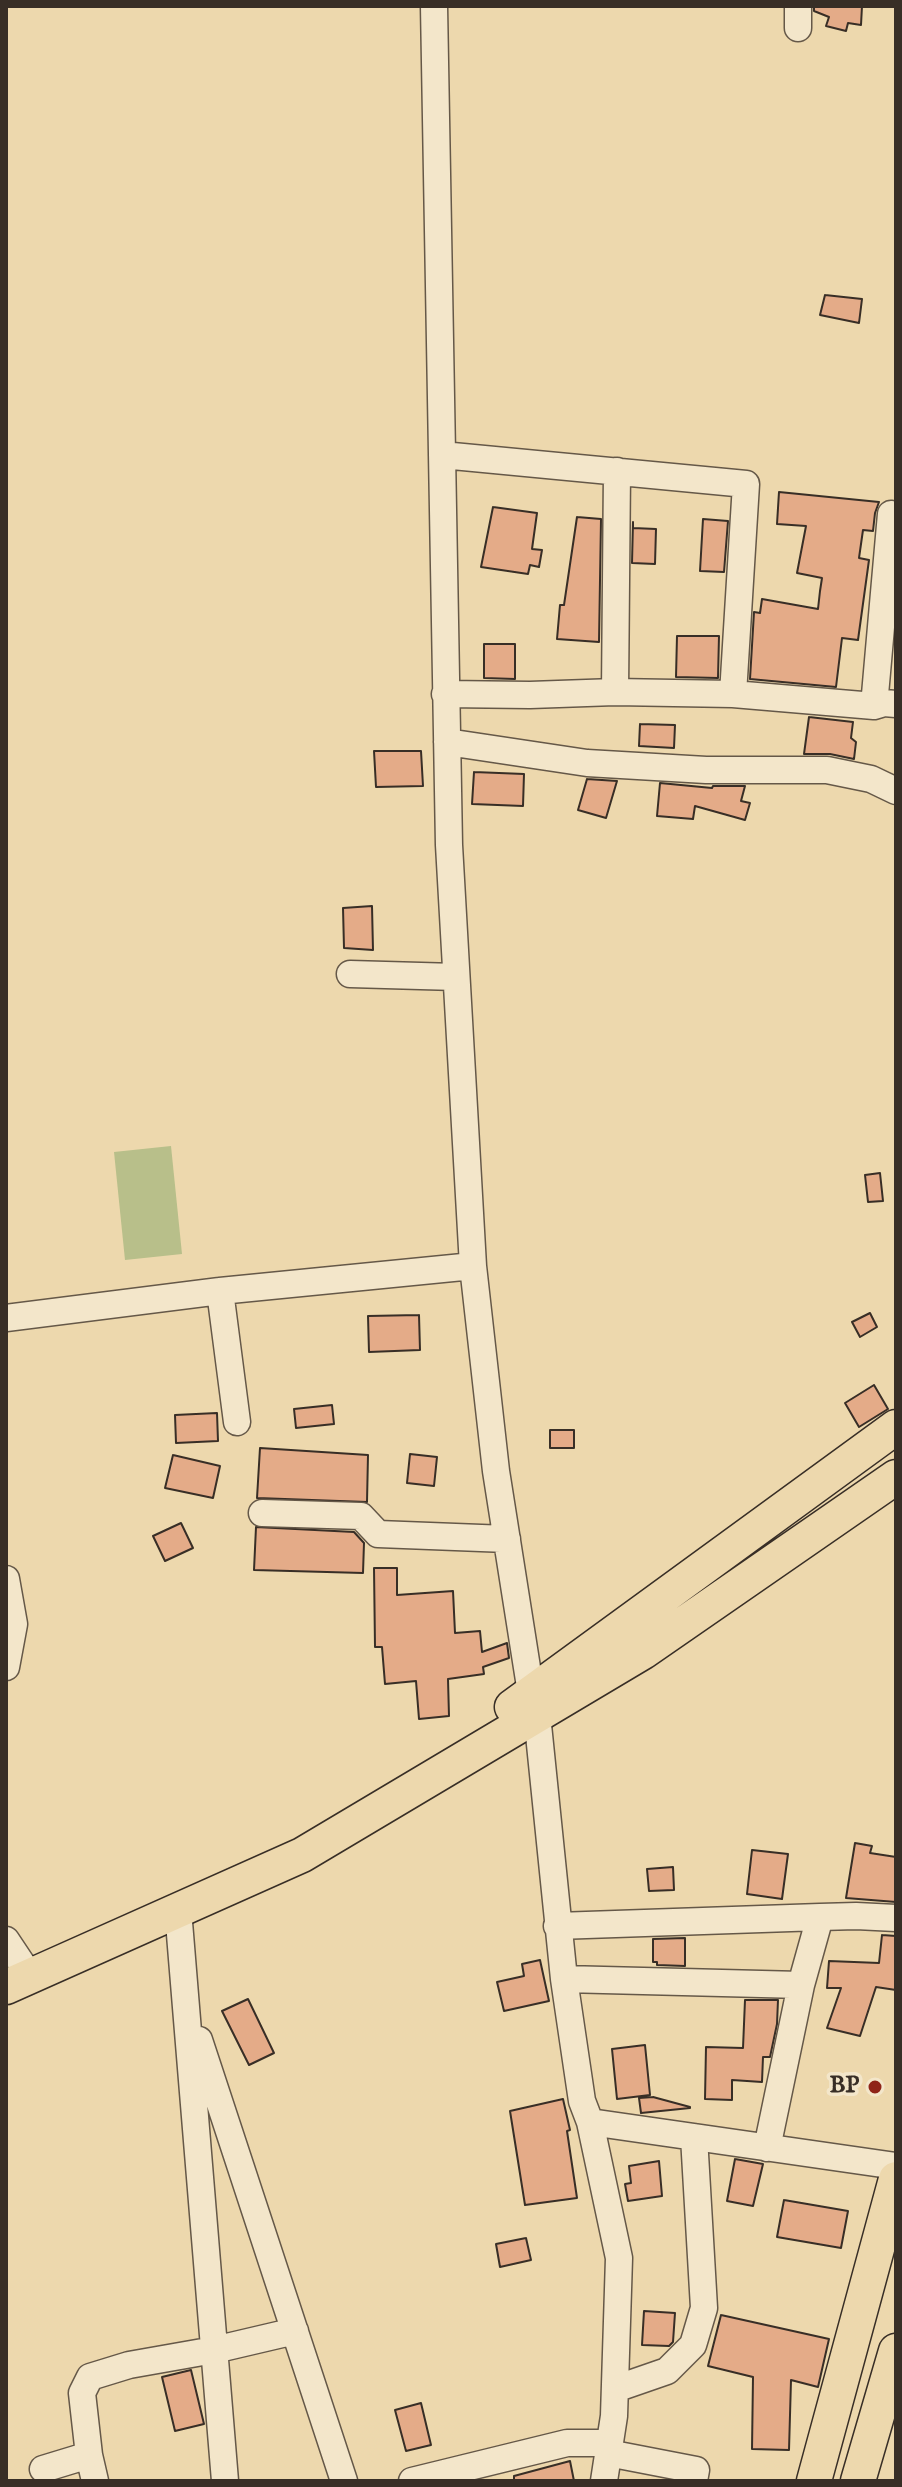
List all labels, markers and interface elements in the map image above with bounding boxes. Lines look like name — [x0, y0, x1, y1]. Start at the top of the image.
place label: BP — [829, 2073, 859, 2101]
marker: BP — [866, 2078, 884, 2096]

